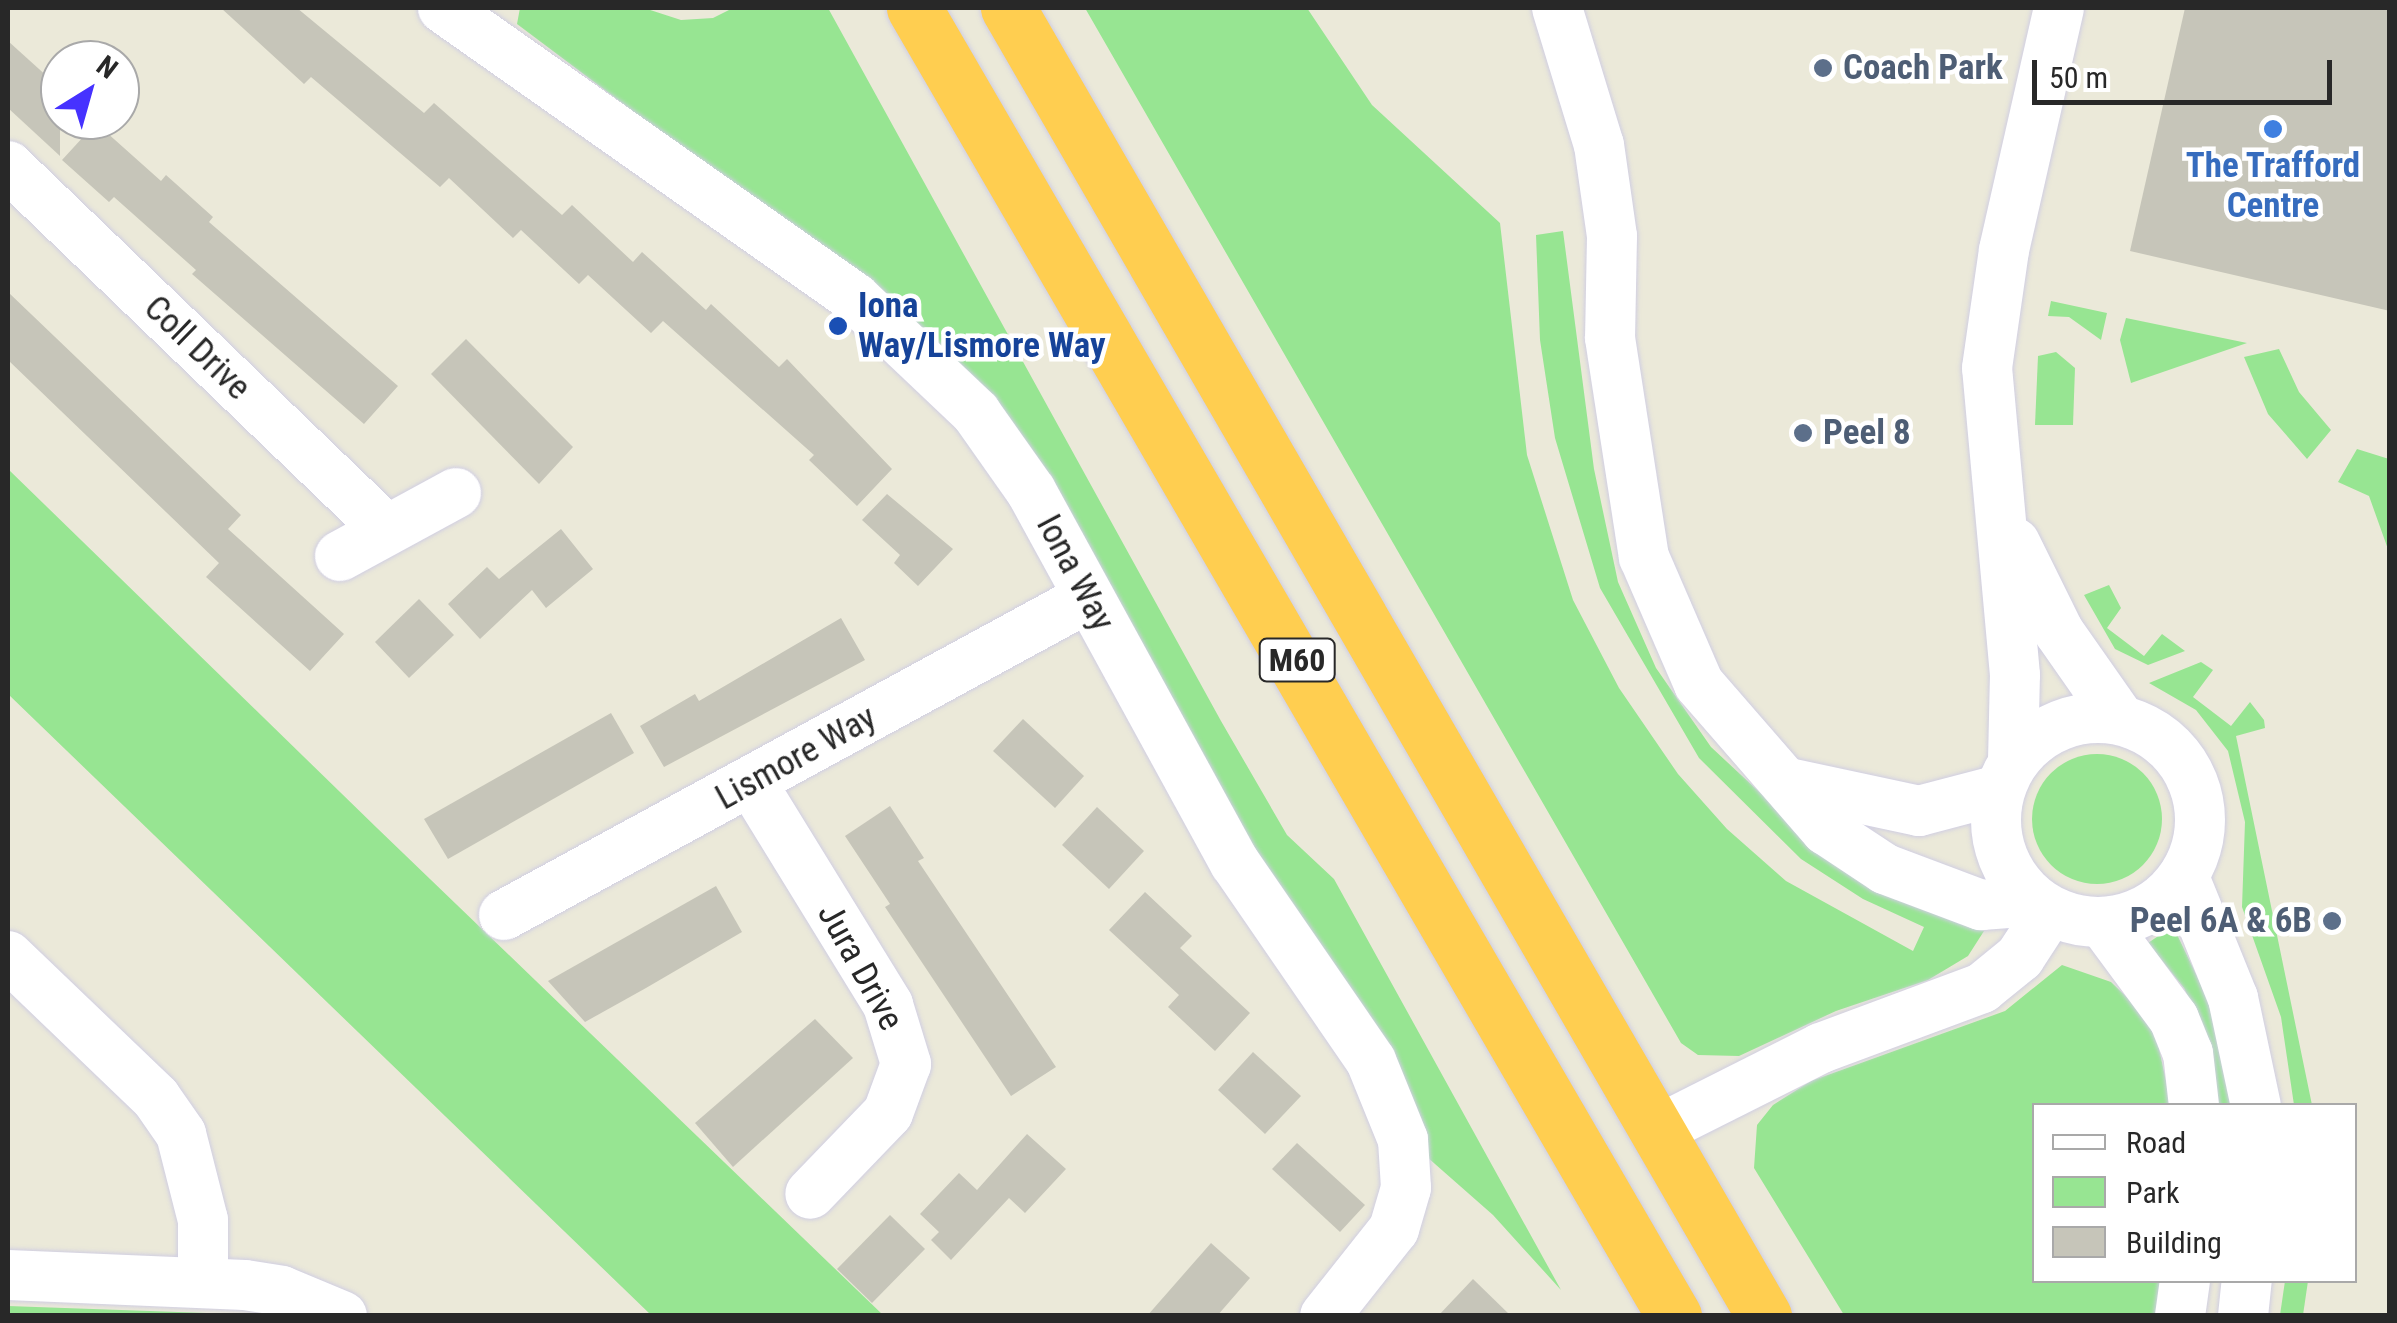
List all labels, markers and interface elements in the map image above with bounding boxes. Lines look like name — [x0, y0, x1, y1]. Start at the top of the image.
north arrow — [40, 40, 140, 140]
scale bar — [2037, 40, 2337, 102]
place label: Coach Park — [1843, 47, 2003, 89]
text: N — [90, 49, 124, 86]
marker: Coach Park — [1812, 57, 1834, 79]
text: 50 m — [2049, 60, 2108, 95]
marker: The Trafford Centre — [2262, 118, 2284, 140]
place label: The Trafford Centre — [2185, 145, 2361, 227]
place label: Iona Way/Lismore Way — [858, 285, 1106, 367]
street label: Coll Drive — [135, 287, 259, 409]
marker: Iona Way/Lismore Way — [827, 315, 849, 337]
place label: Peel 8 — [1823, 412, 1911, 454]
marker: Peel 8 — [1792, 422, 1814, 444]
street label: Iona Way — [1027, 508, 1123, 638]
road number: M60 — [1257, 633, 1337, 687]
street label: Lismore Way — [709, 697, 883, 819]
street label: Jura Drive — [808, 896, 912, 1038]
place label: Peel 6A & 6B — [2130, 900, 2312, 942]
marker: Peel 6A & 6B — [2321, 910, 2343, 932]
legend — [2032, 1103, 2357, 1283]
text: Road — [2126, 1125, 2186, 1160]
text: Park — [2126, 1175, 2180, 1210]
text: Building — [2126, 1225, 2222, 1260]

